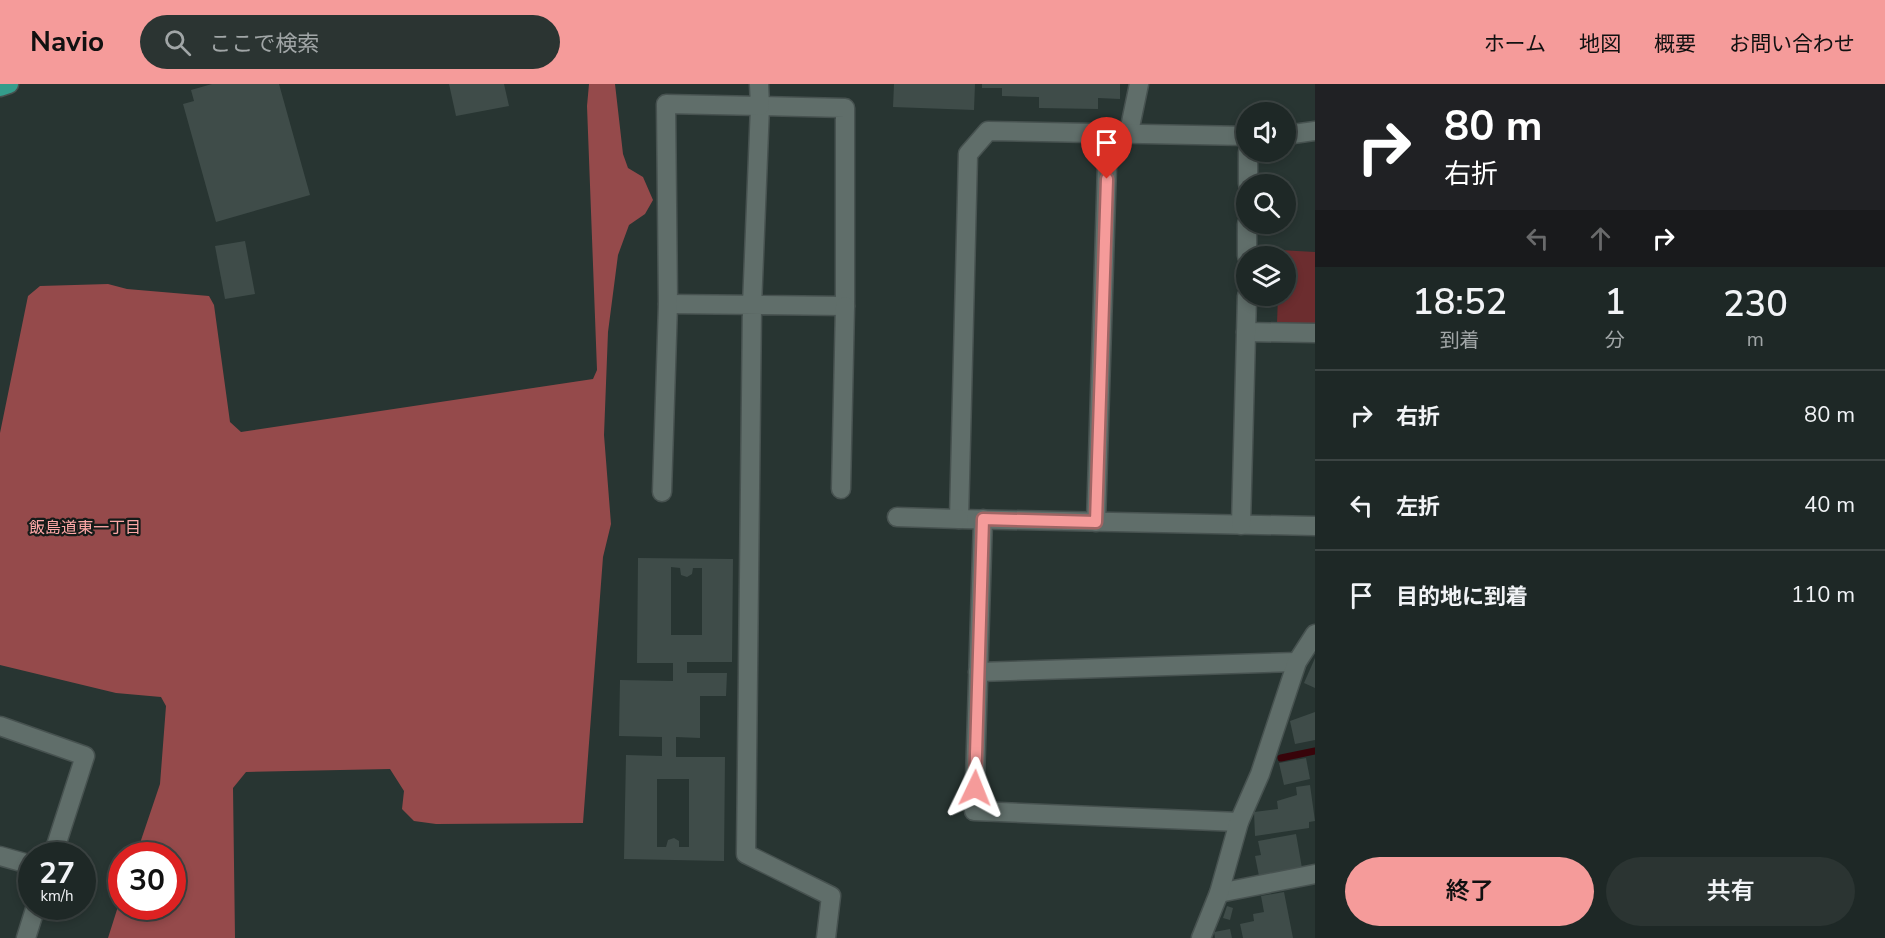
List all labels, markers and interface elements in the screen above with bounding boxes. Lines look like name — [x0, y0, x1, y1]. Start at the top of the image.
search box — [140, 15, 560, 69]
text: Navio — [30, 23, 104, 61]
icon: search — [161, 26, 194, 59]
text: ここで検索 — [209, 29, 319, 59]
text: ホーム — [1484, 30, 1546, 58]
text: 地図 — [1579, 30, 1621, 58]
text: 概要 — [1654, 30, 1696, 58]
text: お問い合わせ — [1729, 30, 1855, 58]
text: 80 m — [1444, 98, 1543, 155]
map controls — [1236, 102, 1296, 306]
button: sound — [1236, 102, 1296, 162]
icon: right — [1345, 108, 1423, 186]
pin — [1081, 117, 1132, 179]
icon: arrive — [1090, 126, 1123, 159]
text: 右折 — [1444, 156, 1498, 193]
button: search — [1236, 174, 1296, 234]
icon: left — [1521, 222, 1554, 255]
icon: ahead — [1584, 222, 1617, 255]
icon: right — [1647, 222, 1680, 255]
button: layers — [1236, 246, 1296, 306]
text: 18:52 — [1412, 278, 1507, 327]
text: 1 — [1604, 278, 1626, 327]
text: 230 — [1723, 280, 1788, 329]
text: m — [1747, 326, 1764, 353]
text: 到着 — [1440, 327, 1480, 354]
text: 分 — [1605, 327, 1625, 354]
icon: right — [1345, 399, 1378, 432]
text: 80 m — [1804, 400, 1855, 430]
text: 右折 — [1396, 402, 1440, 432]
icon: left — [1345, 489, 1378, 522]
text: 40 m — [1804, 490, 1855, 520]
text: 左折 — [1396, 492, 1440, 522]
district label: 飯島道東一丁目 — [29, 517, 141, 539]
icon: arrive — [1345, 579, 1378, 612]
text: 110 m — [1791, 580, 1855, 610]
text: 目的地に到着 — [1396, 582, 1528, 612]
position arrow — [943, 756, 1007, 820]
speed limit sign: 30 — [108, 842, 186, 920]
text: 27 — [39, 853, 75, 894]
button: 終了 — [1345, 857, 1594, 926]
button: 共有 — [1606, 857, 1855, 926]
text: km/h — [40, 886, 74, 906]

